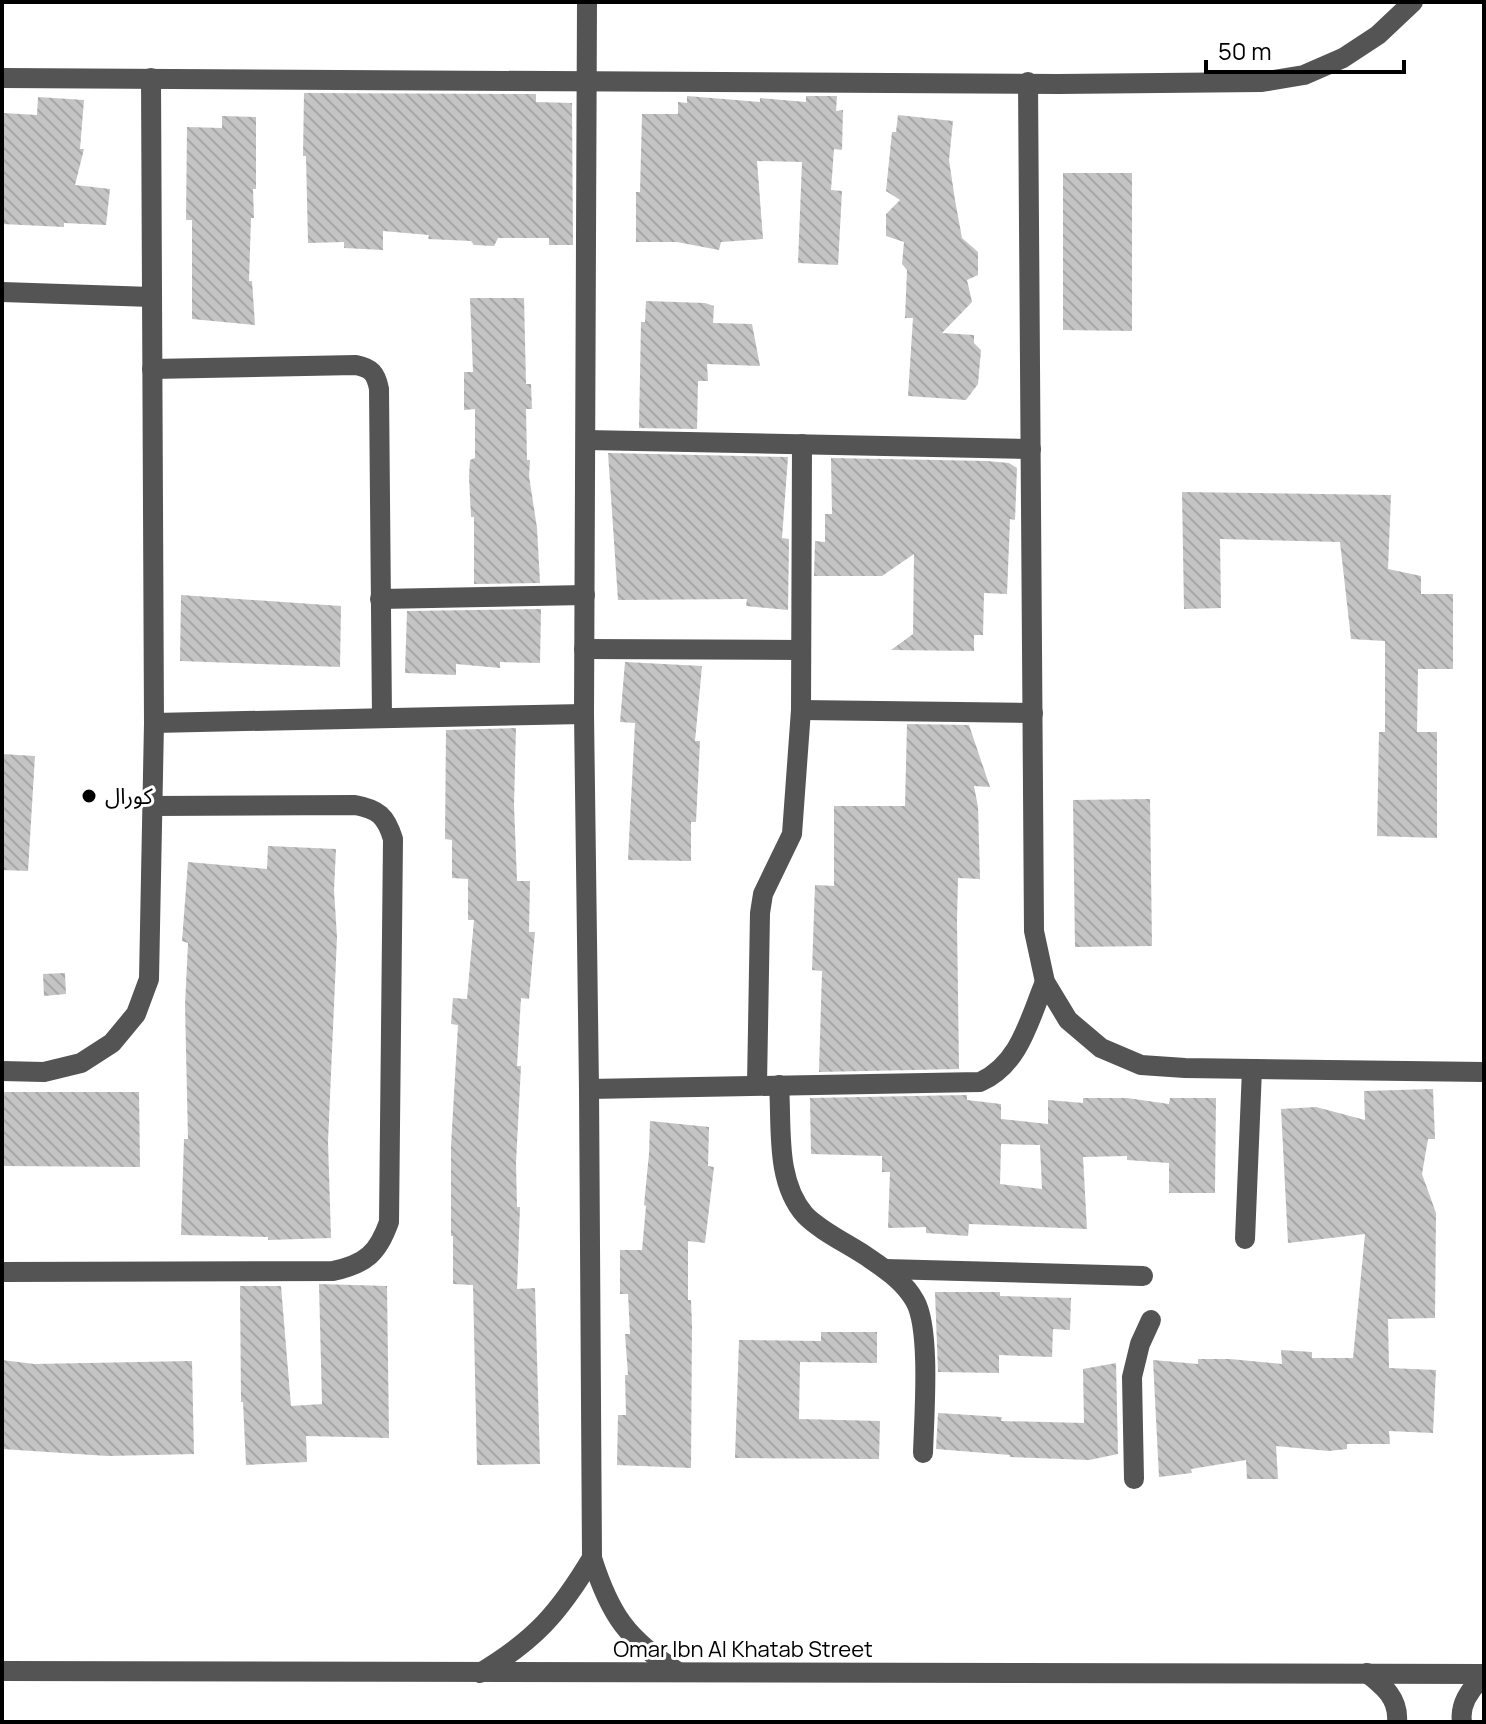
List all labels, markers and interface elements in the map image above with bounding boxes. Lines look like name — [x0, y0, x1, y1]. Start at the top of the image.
scale bar — [1206, 24, 1404, 74]
text: 50 m — [1218, 34, 1272, 67]
place label: كورال — [105, 781, 153, 811]
marker: كورال — [80, 787, 98, 805]
street label: Omar Ibn Al Khatab Street — [613, 1634, 873, 1664]

